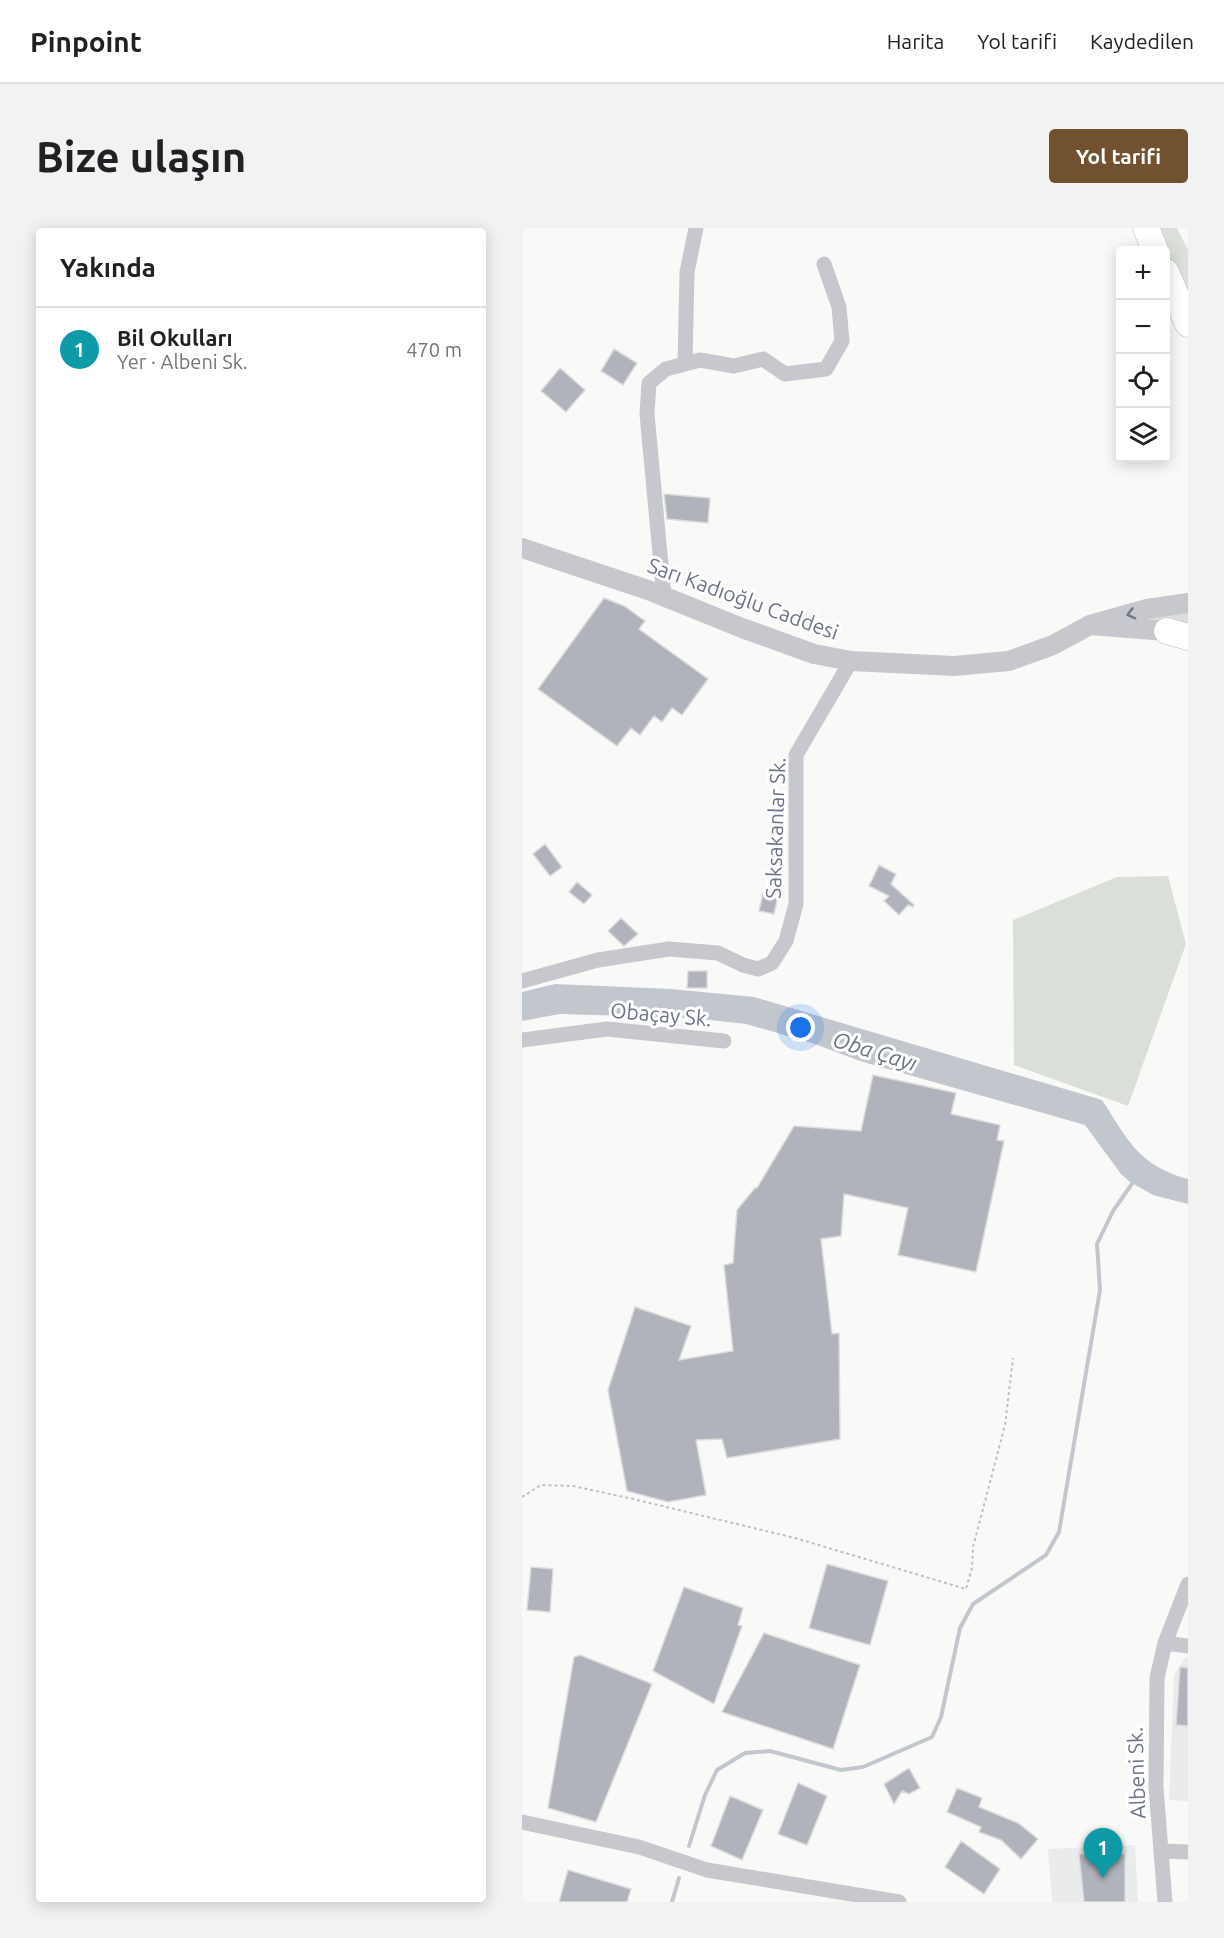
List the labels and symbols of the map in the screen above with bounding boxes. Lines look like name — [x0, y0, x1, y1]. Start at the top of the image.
street label: Sarı Kadıoğlu Caddesi — [645, 552, 842, 644]
one-way arrow — [1126, 607, 1136, 619]
street label: Saksakanlar Sk. — [761, 757, 789, 899]
street label: Obaçay Sk. — [609, 998, 713, 1030]
your location — [786, 1013, 815, 1042]
water label: Oba Çayı — [830, 1026, 920, 1075]
street label: Albeni Sk. — [1122, 1727, 1150, 1819]
pin: 1 — [1084, 1828, 1122, 1878]

